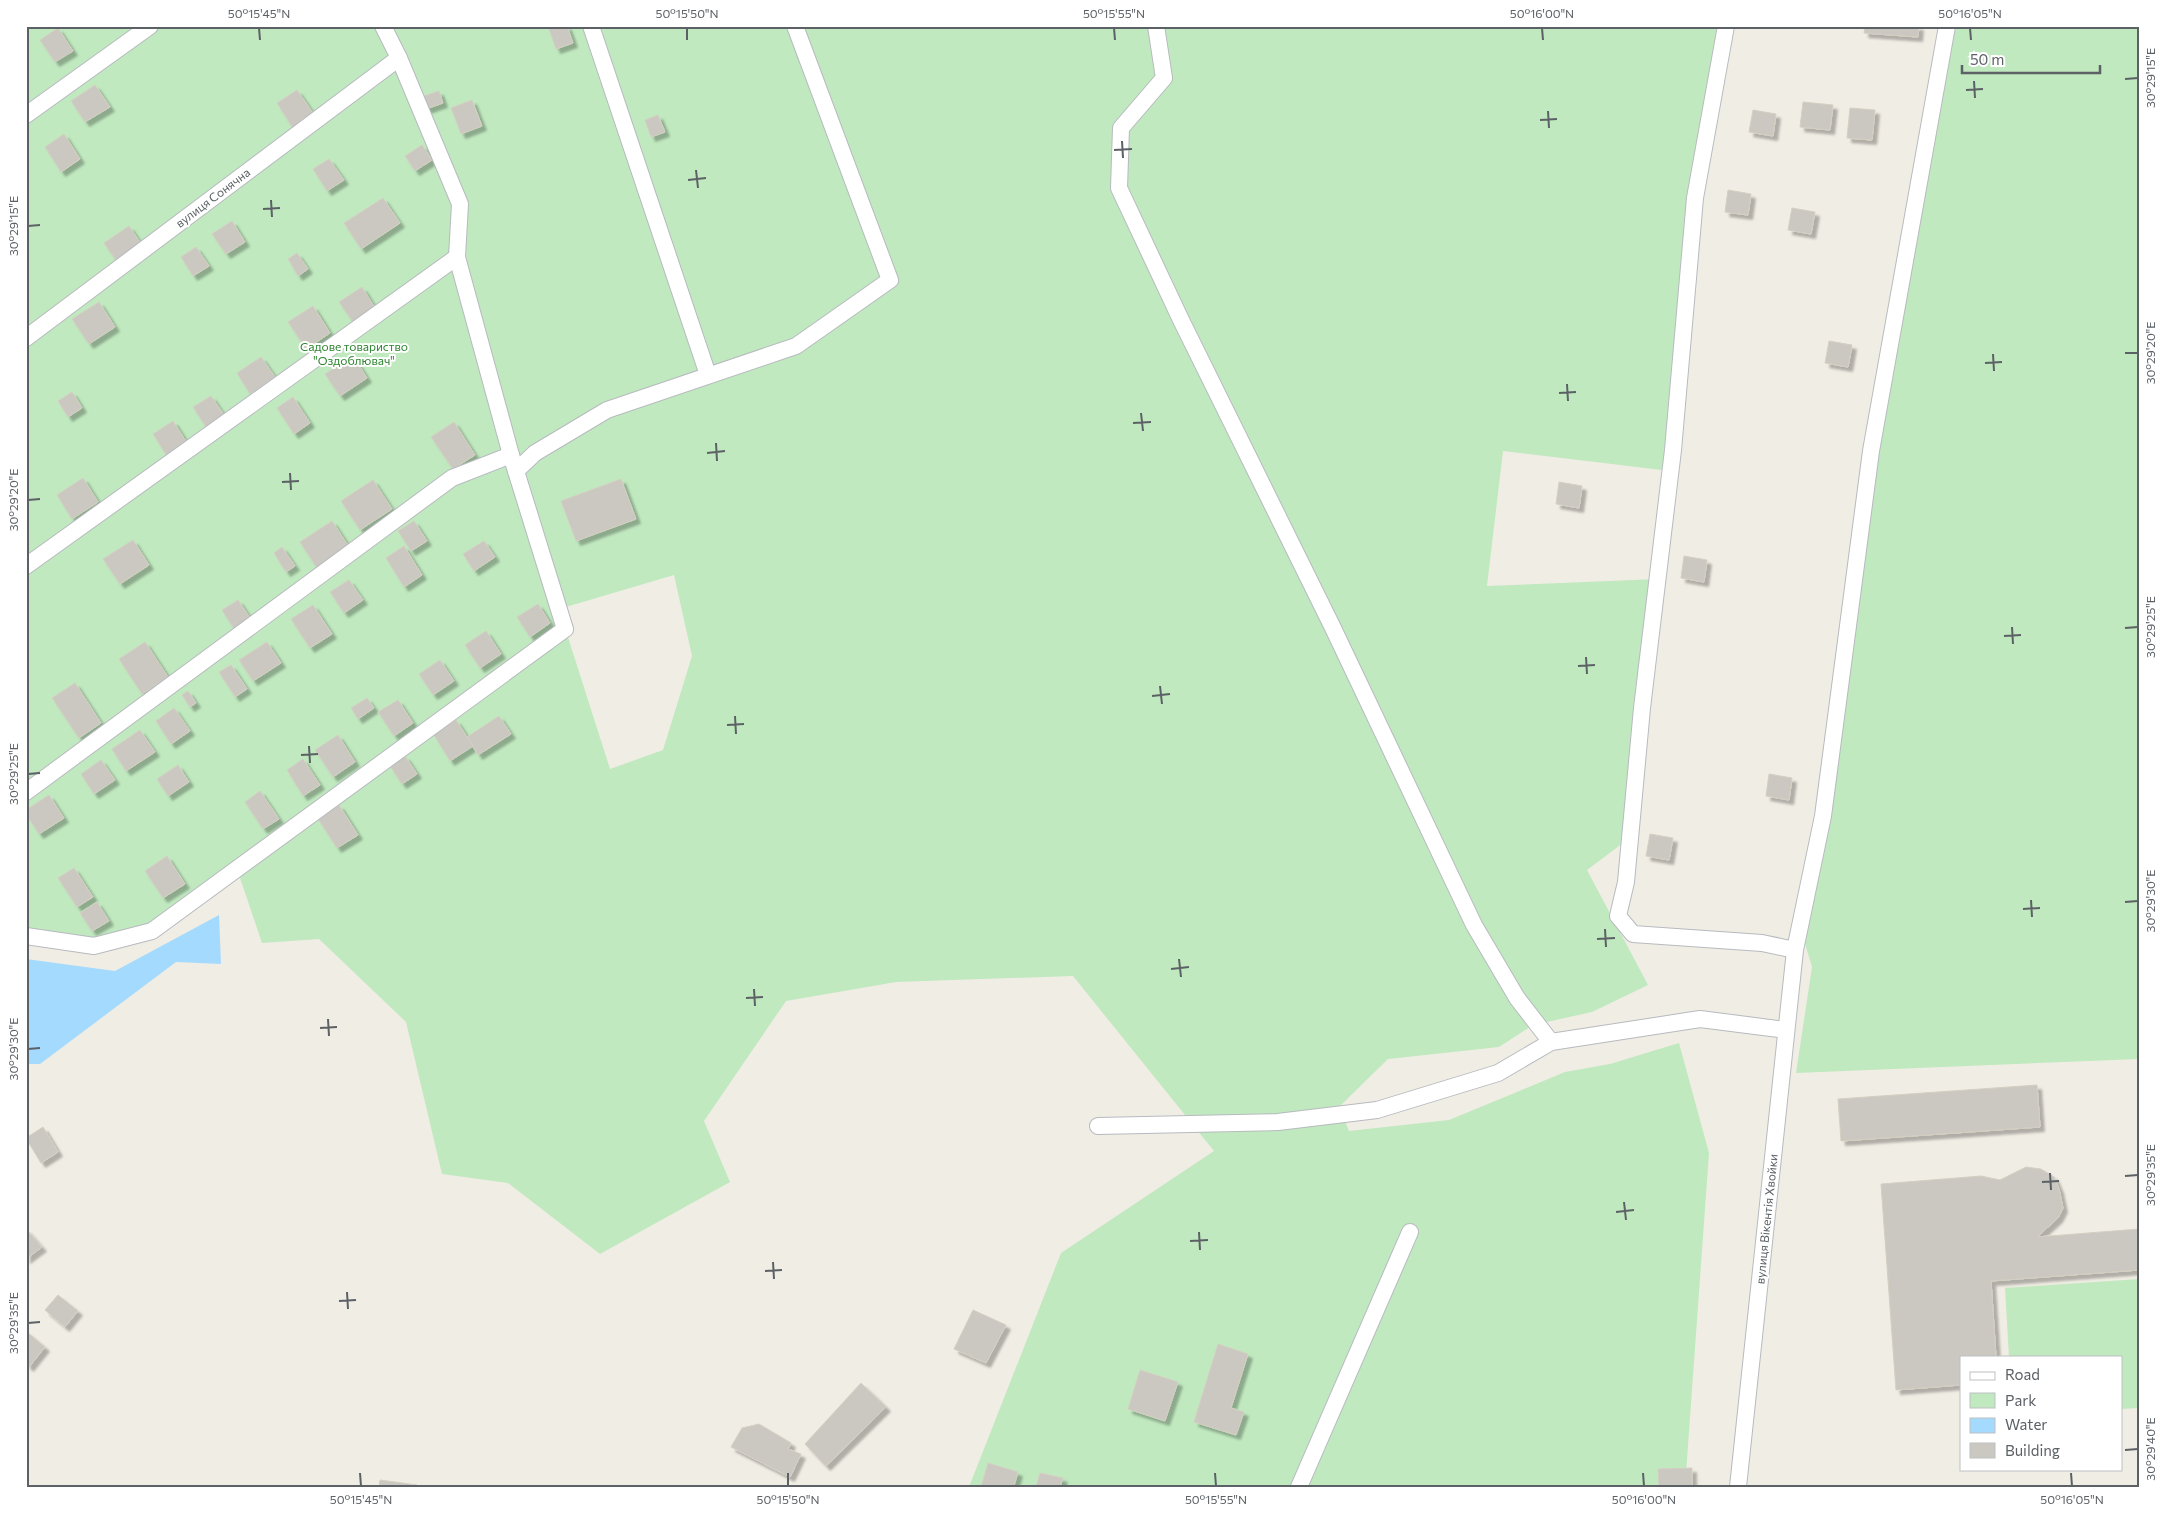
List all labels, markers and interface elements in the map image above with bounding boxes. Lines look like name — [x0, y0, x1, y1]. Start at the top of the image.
text: 50°15'45"N — [228, 6, 290, 20]
text: 50°15'50"N — [655, 6, 719, 20]
text: 50°15'55"N — [1083, 6, 1145, 20]
text: 50°16'00"N — [1510, 6, 1574, 20]
text: 50°16'05"N — [1938, 6, 2002, 20]
scale bar — [1962, 42, 2100, 74]
text: 30°29'15"E — [2143, 48, 2157, 108]
text: 50 m — [1970, 50, 2004, 68]
street label: вулиця Сонячна — [172, 165, 252, 230]
text: 30°29'15"E — [6, 196, 20, 256]
text: 30°29'20"E — [2143, 322, 2157, 384]
park label: Садове товариство "Оздоблювач" — [300, 339, 408, 367]
text: 30°29'20"E — [6, 469, 20, 531]
text: 30°29'25"E — [2143, 596, 2157, 658]
text: 30°29'25"E — [6, 743, 20, 805]
text: 30°29'30"E — [2143, 870, 2157, 932]
text: 30°29'30"E — [6, 1018, 20, 1080]
text: 30°29'35"E — [2143, 1144, 2157, 1206]
street label: вулиця Вікентія Хвойки — [1752, 1153, 1780, 1285]
text: 30°29'35"E — [6, 1292, 20, 1354]
legend — [1960, 1356, 2122, 1470]
text: Road — [2005, 1365, 2040, 1383]
text: Park — [2005, 1391, 2036, 1409]
text: Water — [2005, 1415, 2047, 1433]
text: 30°29'40"E — [2143, 1417, 2157, 1481]
text: Building — [2005, 1441, 2060, 1459]
text: 50°15'45"N — [330, 1492, 392, 1506]
text: 50°15'50"N — [756, 1492, 820, 1506]
text: 50°15'55"N — [1185, 1492, 1247, 1506]
text: 50°16'00"N — [1612, 1492, 1676, 1506]
text: 50°16'05"N — [2040, 1492, 2104, 1506]

